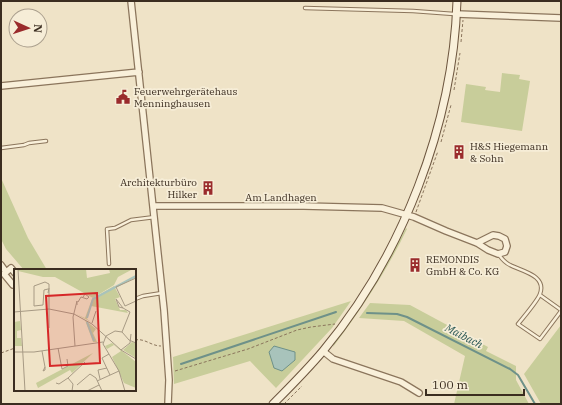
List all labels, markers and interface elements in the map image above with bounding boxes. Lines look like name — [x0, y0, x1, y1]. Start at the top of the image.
north arrow — [8, 8, 48, 48]
text: N — [31, 24, 45, 34]
place label: Feuerwehrgerätehaus Menninghausen — [134, 85, 237, 110]
public building icon: Feuerwehrgerätehaus Menninghausen — [115, 89, 131, 105]
place label: H&S Hiegemann & Sohn — [470, 140, 549, 165]
building icon: H&S Hiegemann & Sohn — [451, 144, 467, 160]
place label: Architekturbüro Hilker — [120, 176, 198, 201]
building icon: Architekturbüro Hilker — [200, 180, 216, 196]
street label: Am Landhagen — [245, 191, 317, 204]
place label: REMONDIS GmbH & Co. KG — [426, 253, 499, 278]
building icon: REMONDIS GmbH & Co. KG — [407, 257, 423, 273]
inset map — [14, 269, 136, 391]
water label: Maibach — [442, 320, 485, 351]
scale bar — [426, 371, 524, 397]
text: 100 m — [432, 377, 468, 392]

